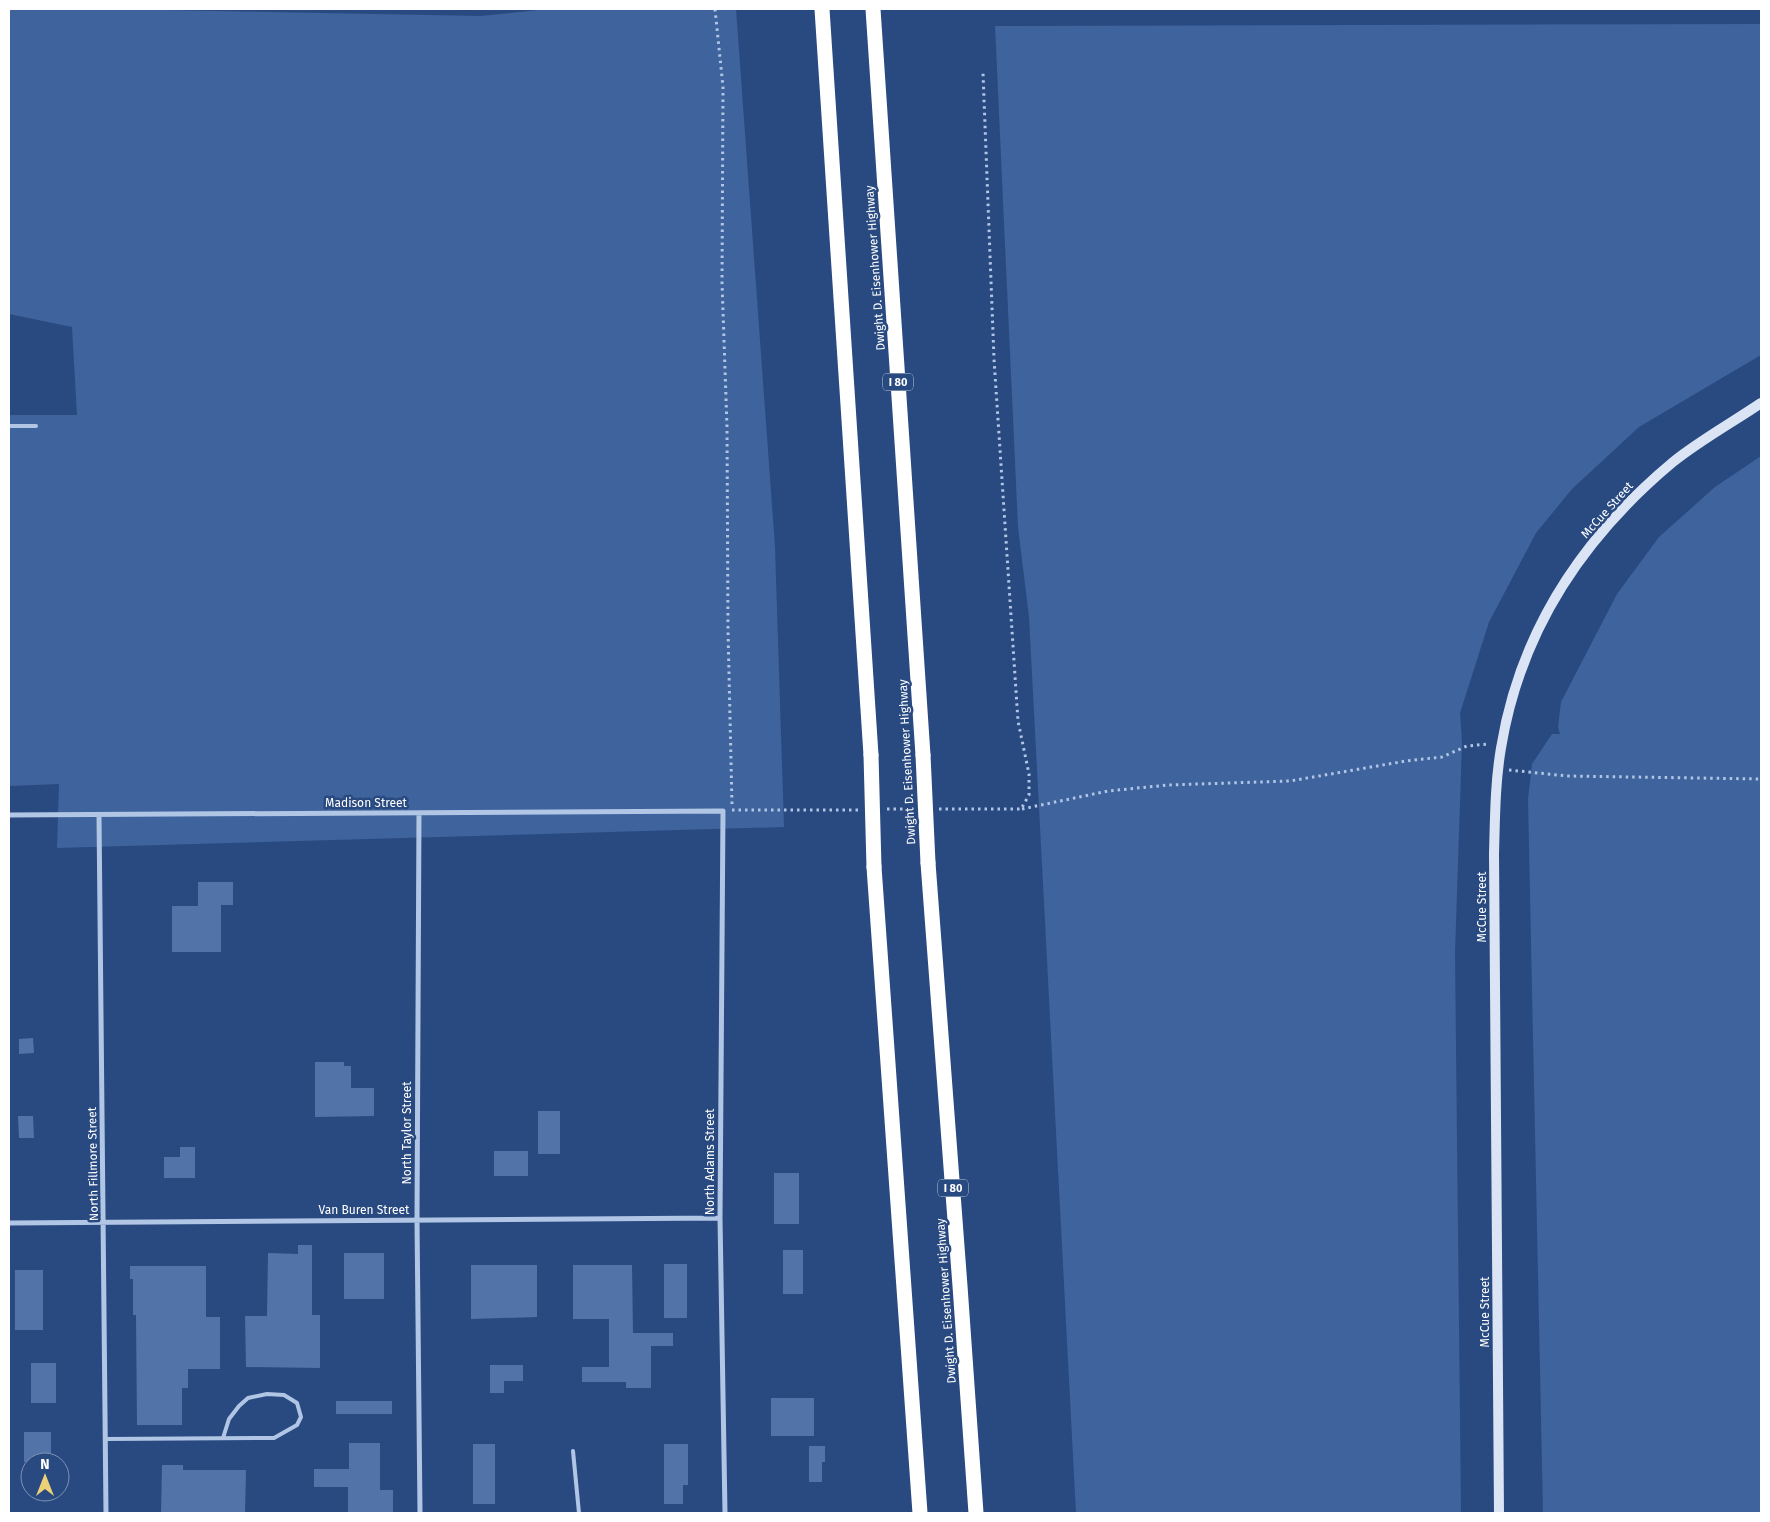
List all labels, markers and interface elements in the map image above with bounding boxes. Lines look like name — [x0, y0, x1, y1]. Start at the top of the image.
street label: Dwight D. Eisenhower Highway — [862, 185, 888, 351]
road number: I 80 — [883, 374, 913, 391]
street label: McCue Street — [1578, 478, 1636, 541]
street label: Dwight D. Eisenhower Highway — [896, 679, 918, 845]
street label: Madison Street — [325, 796, 408, 810]
street label: McCue Street — [1475, 871, 1489, 942]
street label: North Taylor Street — [400, 1081, 414, 1185]
street label: North Fillmore Street — [85, 1106, 101, 1221]
street label: North Adams Street — [703, 1108, 717, 1215]
road number: I 80 — [938, 1180, 968, 1196]
street label: Van Buren Street — [319, 1203, 410, 1217]
street label: Dwight D. Eisenhower Highway — [933, 1218, 959, 1384]
street label: McCue Street — [1478, 1276, 1492, 1347]
north arrow — [20, 1452, 70, 1502]
text: N — [40, 1456, 50, 1473]

